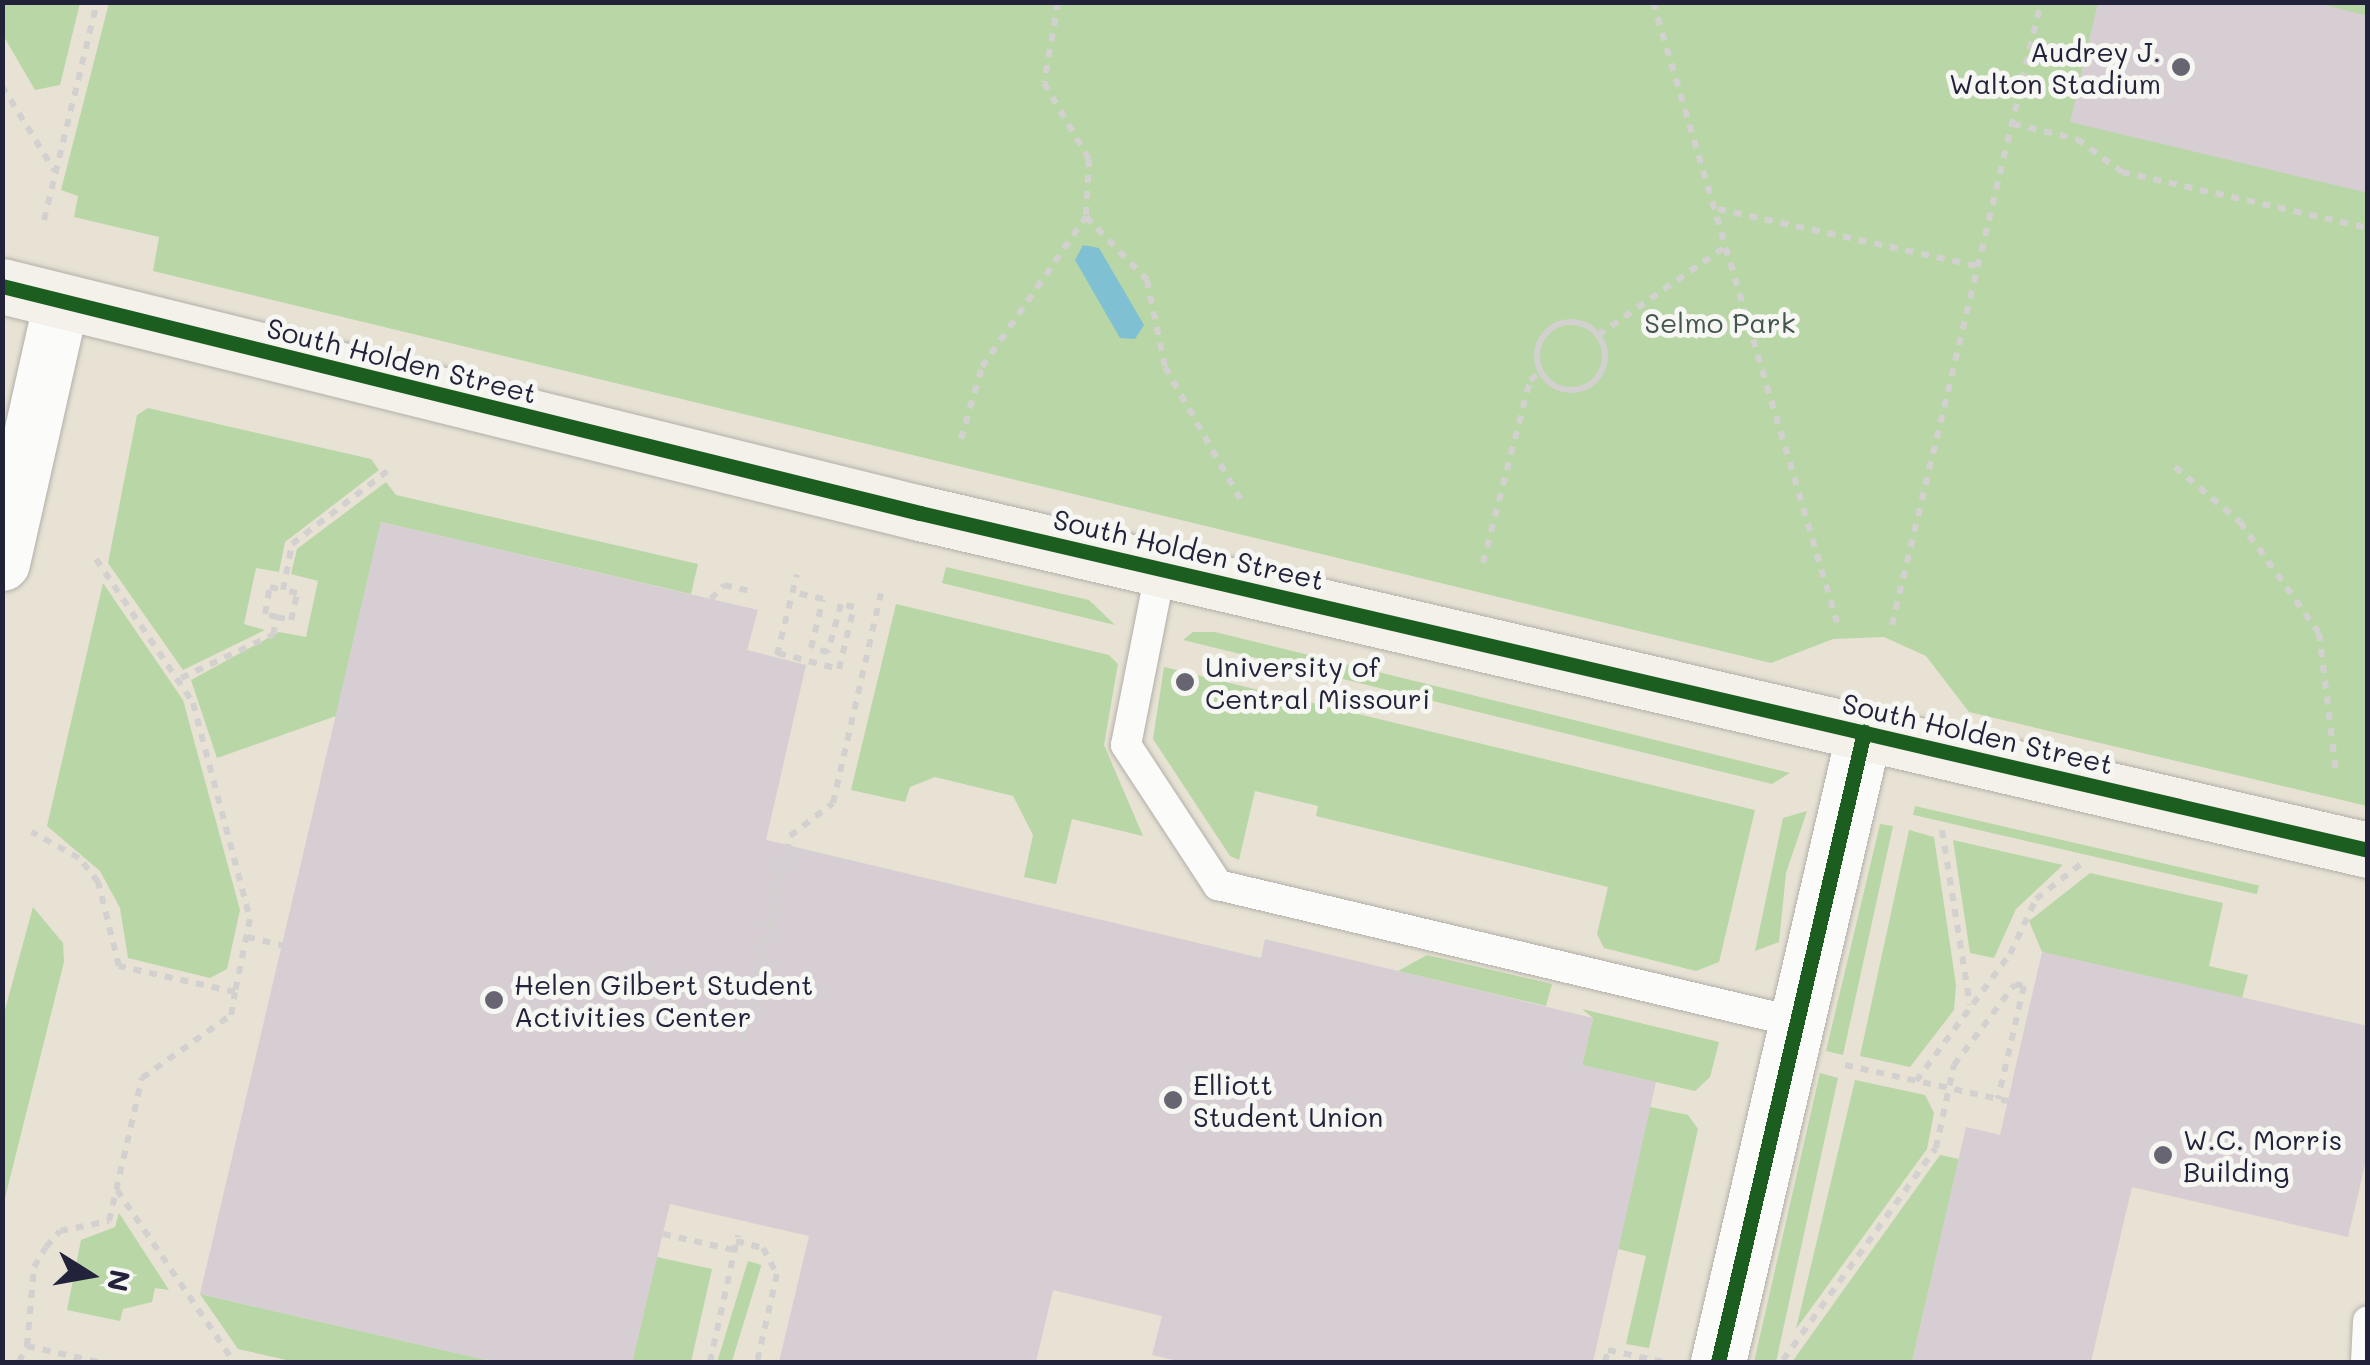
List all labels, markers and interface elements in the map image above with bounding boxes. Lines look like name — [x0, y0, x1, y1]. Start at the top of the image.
place label: Audrey J. Walton Stadium — [1949, 34, 2161, 100]
marker: Audrey J. Walton Stadium — [2170, 56, 2192, 78]
park label: Selmo Park — [1644, 305, 1796, 339]
street label: South Holden Street — [264, 310, 540, 410]
street label: South Holden Street — [1050, 501, 1328, 597]
place label: University of Central Missouri — [1205, 649, 1430, 715]
marker: University of Central Missouri — [1174, 671, 1196, 693]
street label: South Holden Street — [1839, 685, 2117, 781]
place label: Helen Gilbert Student Activities Center — [514, 967, 813, 1033]
marker: Helen Gilbert Student Activities Center — [483, 989, 505, 1011]
place label: Elliott Student Union — [1193, 1067, 1383, 1133]
marker: Elliott Student Union — [1162, 1089, 1184, 1111]
place label: W.C. Morris Building — [2183, 1122, 2342, 1188]
marker: W.C. Morris Building — [2152, 1144, 2174, 1166]
north arrow — [40, 1225, 140, 1325]
text: N — [100, 1267, 139, 1295]

